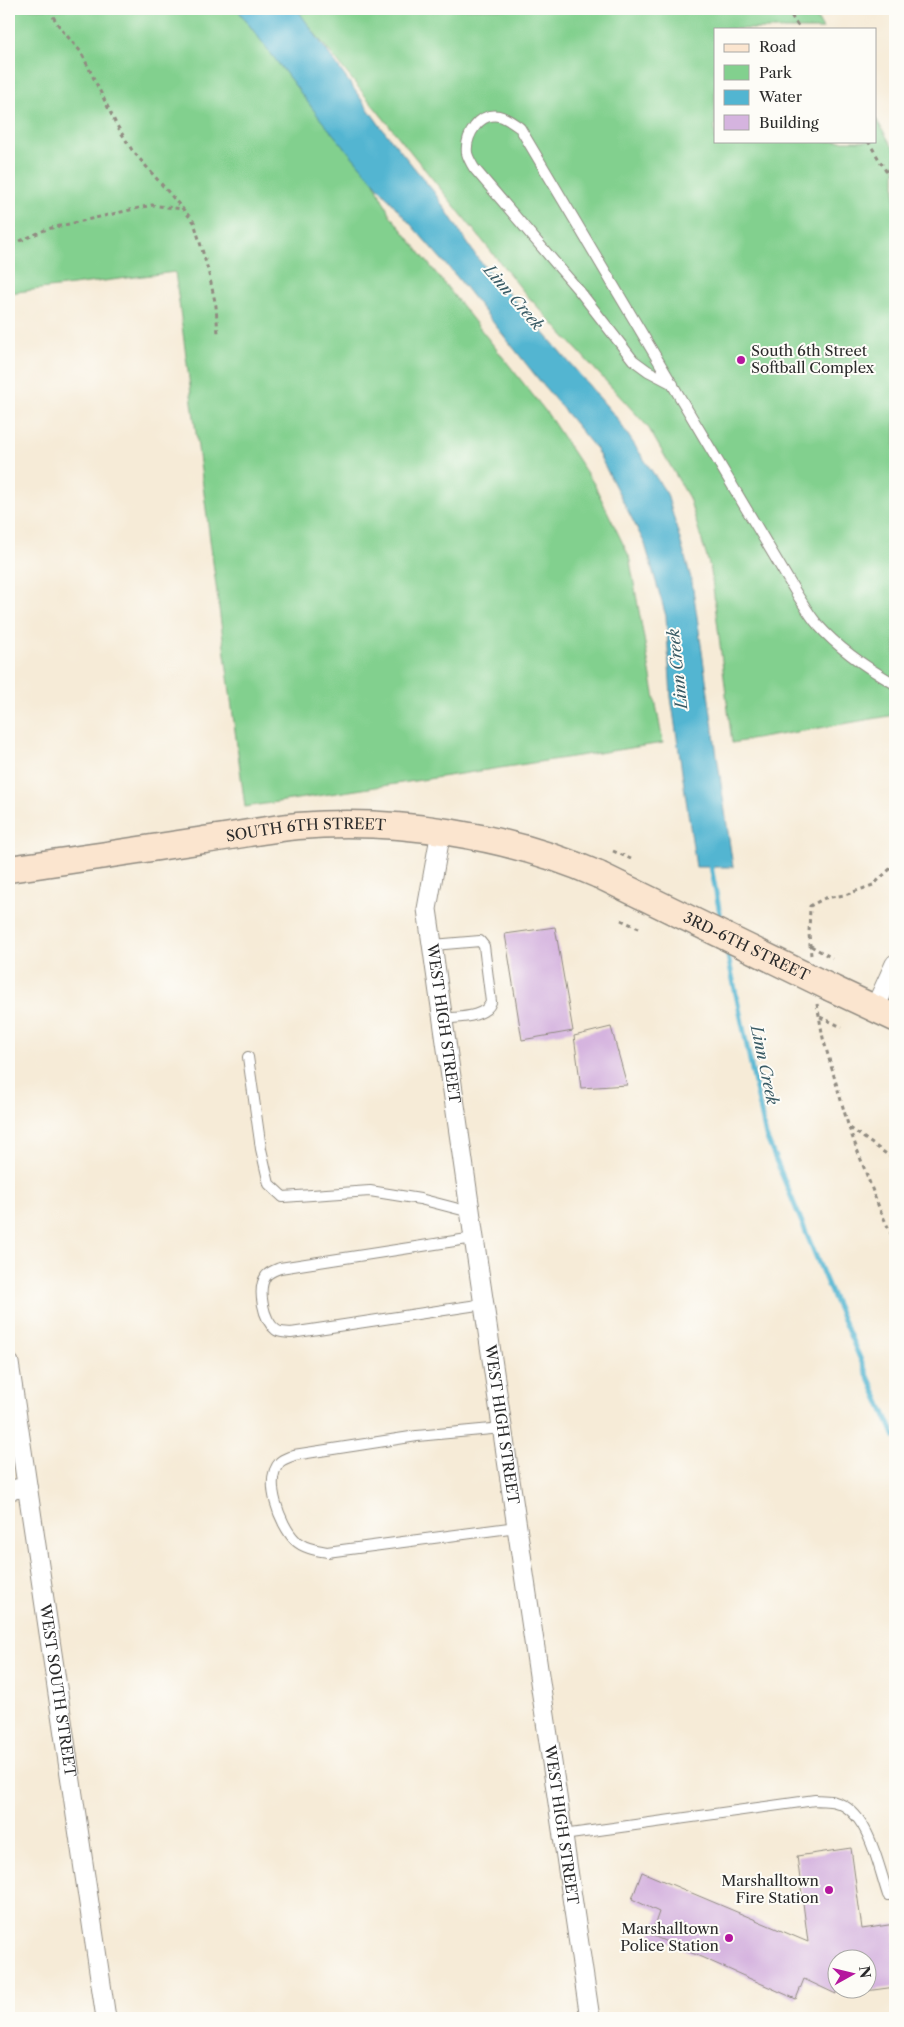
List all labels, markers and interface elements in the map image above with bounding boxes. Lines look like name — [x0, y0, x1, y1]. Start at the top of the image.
legend — [714, 28, 876, 142]
text: Road — [759, 37, 796, 56]
text: Park — [759, 63, 793, 82]
text: Water — [758, 87, 803, 106]
text: Building — [759, 113, 819, 132]
water label: Linn Creek — [479, 259, 548, 334]
place label: South 6th Street Softball Complex — [751, 341, 875, 377]
marker: South 6th Street Softball Complex — [735, 354, 747, 366]
water label: Linn Creek — [663, 627, 691, 712]
street label: SOUTH 6TH STREET — [225, 814, 387, 846]
street label: 3RD-6TH STREET — [680, 908, 814, 985]
street label: WEST HIGH STREET — [423, 941, 465, 1105]
water label: Linn Creek — [746, 1022, 783, 1107]
street label: WEST HIGH STREET — [481, 1342, 524, 1506]
street label: WEST SOUTH STREET — [36, 1601, 80, 1779]
street label: WEST HIGH STREET — [540, 1743, 583, 1907]
place label: Marshalltown Fire Station — [721, 1871, 820, 1907]
marker: Marshalltown Fire Station — [823, 1884, 835, 1896]
place label: Marshalltown Police Station — [620, 1919, 720, 1955]
marker: Marshalltown Police Station — [723, 1932, 735, 1944]
north arrow — [826, 1950, 876, 2000]
text: N — [855, 1965, 875, 1979]

